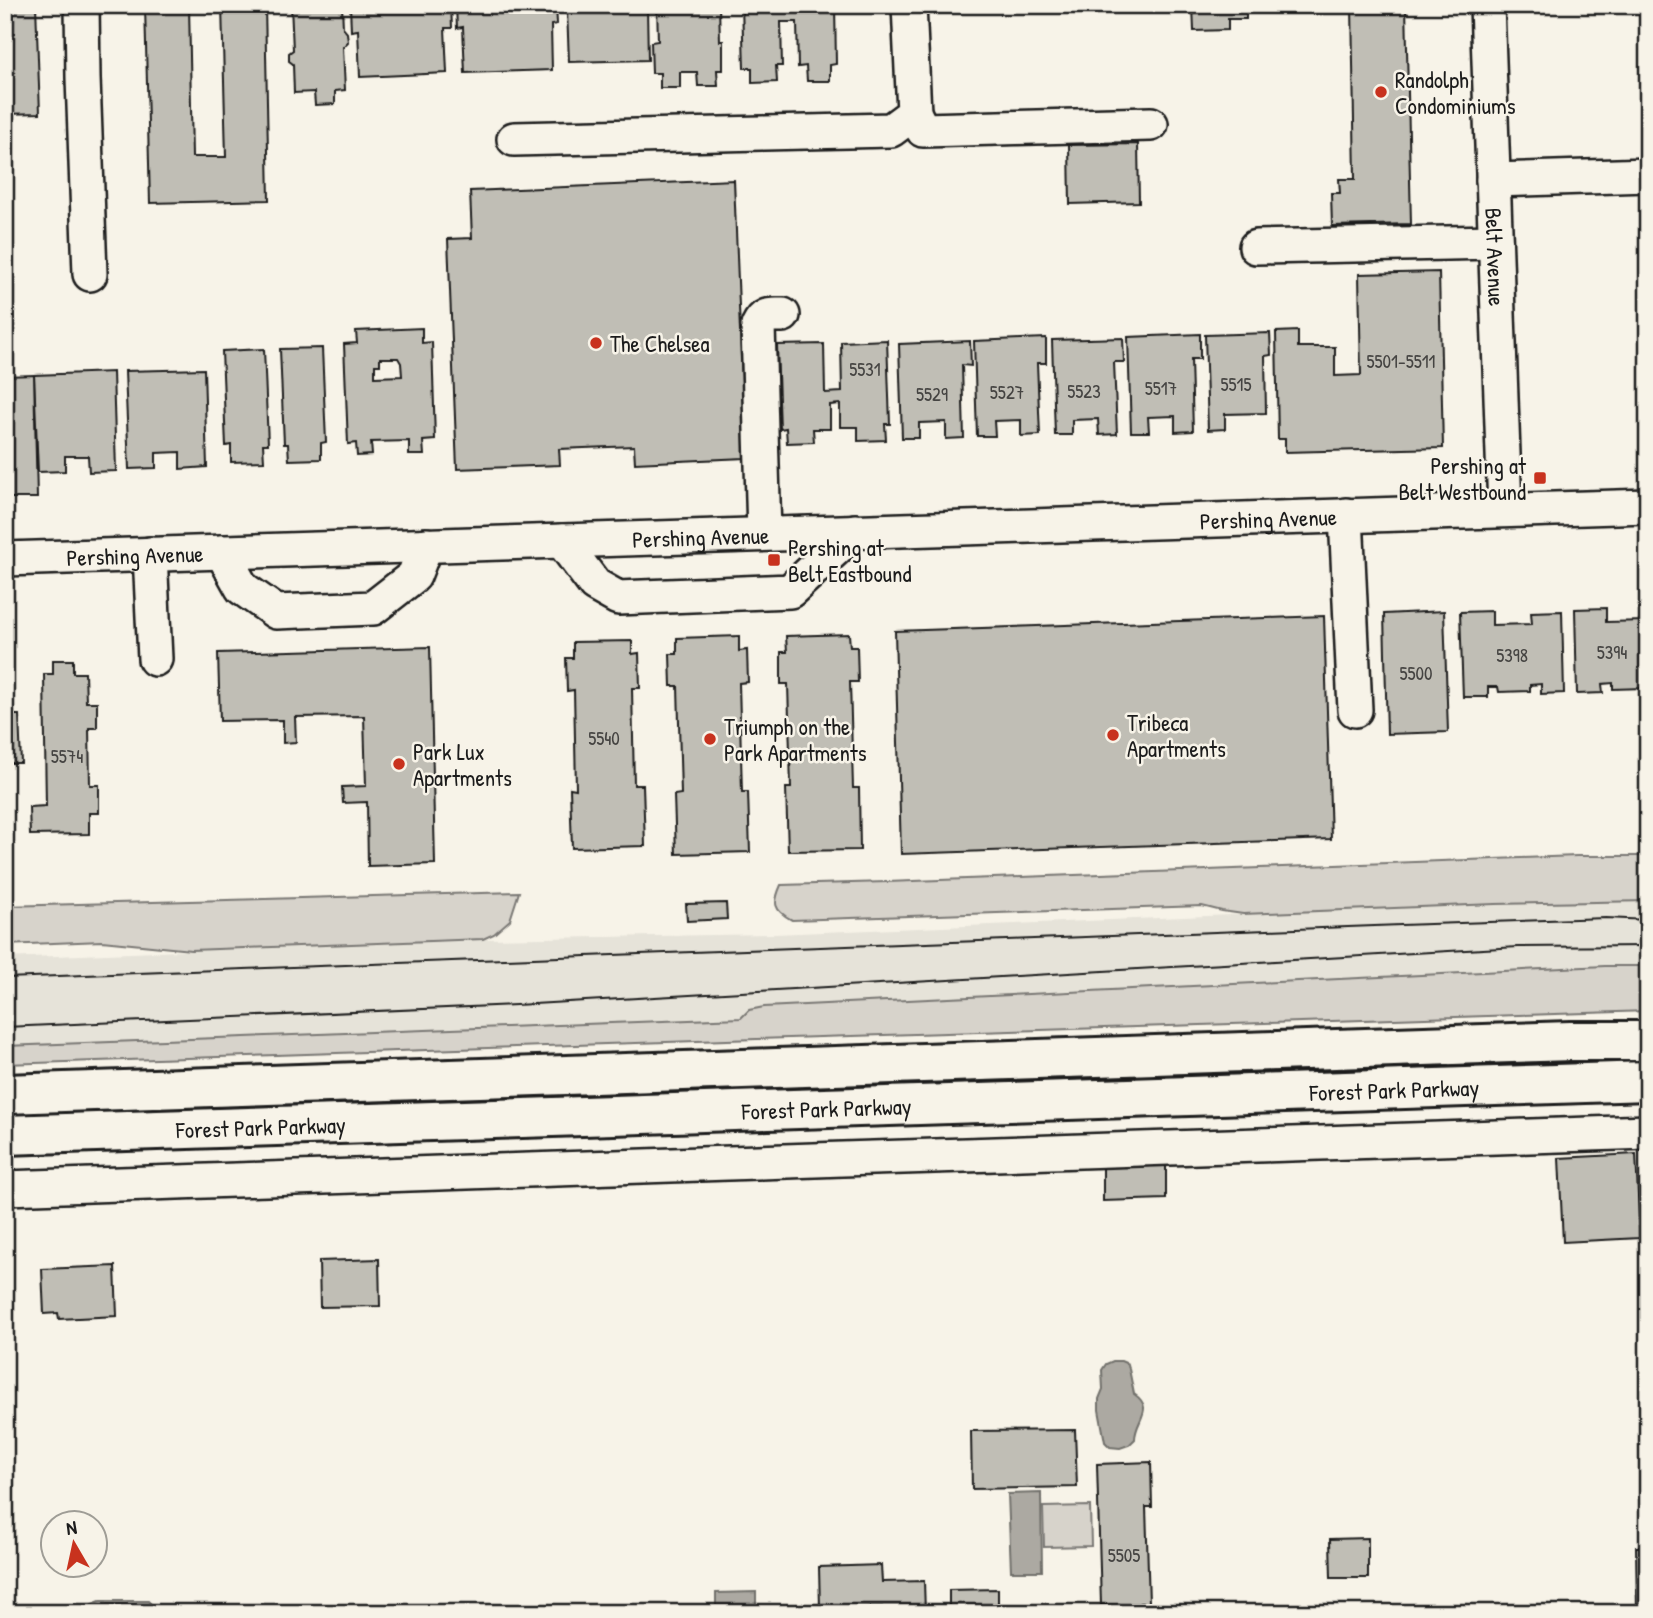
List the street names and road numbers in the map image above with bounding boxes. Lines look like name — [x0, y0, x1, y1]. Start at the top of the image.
street label: Belt Avenue — [1479, 207, 1513, 307]
street label: Pershing Avenue — [1199, 501, 1337, 536]
street label: Pershing Avenue — [632, 519, 770, 554]
street label: Pershing Avenue — [66, 537, 204, 573]
street label: Forest Park Parkway — [1308, 1071, 1480, 1108]
street label: Forest Park Parkway — [740, 1090, 912, 1126]
street label: Forest Park Parkway — [175, 1108, 346, 1145]

